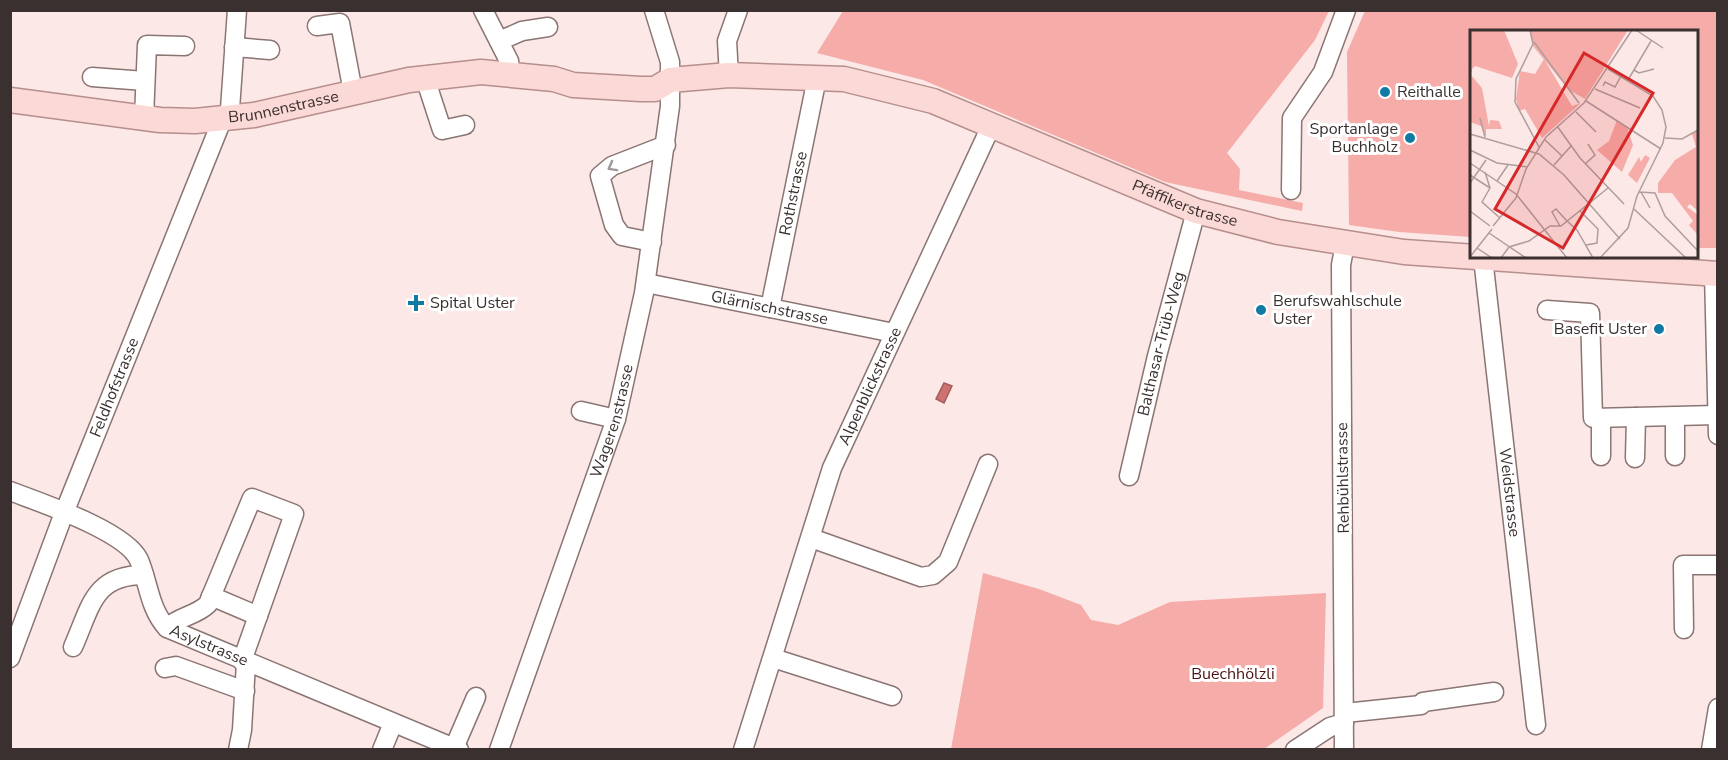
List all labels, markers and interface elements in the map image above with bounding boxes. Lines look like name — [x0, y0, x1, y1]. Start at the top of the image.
inset map — [1470, 30, 1698, 258]
place label: Reithalle — [1397, 81, 1461, 103]
street label: Brunnenstrasse — [227, 85, 341, 129]
marker: Reithalle — [1378, 85, 1392, 99]
place label: Sportanlage Buchholz — [1310, 118, 1398, 158]
marker: Sportanlage Buchholz — [1403, 131, 1417, 145]
street label: Rothstrasse — [774, 149, 813, 237]
one-way arrow — [608, 160, 618, 171]
street label: Pfäffikerstrasse — [1129, 174, 1240, 232]
street label: Balthasar-Trüb-Weg — [1132, 269, 1190, 418]
street label: Glärnischstrasse — [709, 285, 830, 330]
place label: Berufswahlschule Uster — [1273, 290, 1402, 330]
place label: Spital Uster — [430, 292, 515, 314]
marker: Spital Uster — [407, 294, 425, 312]
marker: Berufswahlschule Uster — [1254, 303, 1268, 317]
place label: Basefit Uster — [1554, 318, 1647, 340]
marker: Basefit Uster — [1652, 322, 1666, 336]
street label: Alpenblickstrasse — [833, 324, 907, 449]
street label: Feldhofstrasse — [85, 334, 144, 441]
street label: Wagerenstrasse — [585, 362, 639, 481]
street label: Rehbühlstrasse — [1331, 422, 1355, 534]
street label: Weidstrasse — [1494, 447, 1526, 538]
street label: Asylstrasse — [166, 619, 252, 672]
park label: Buechhölzli — [1191, 663, 1275, 685]

